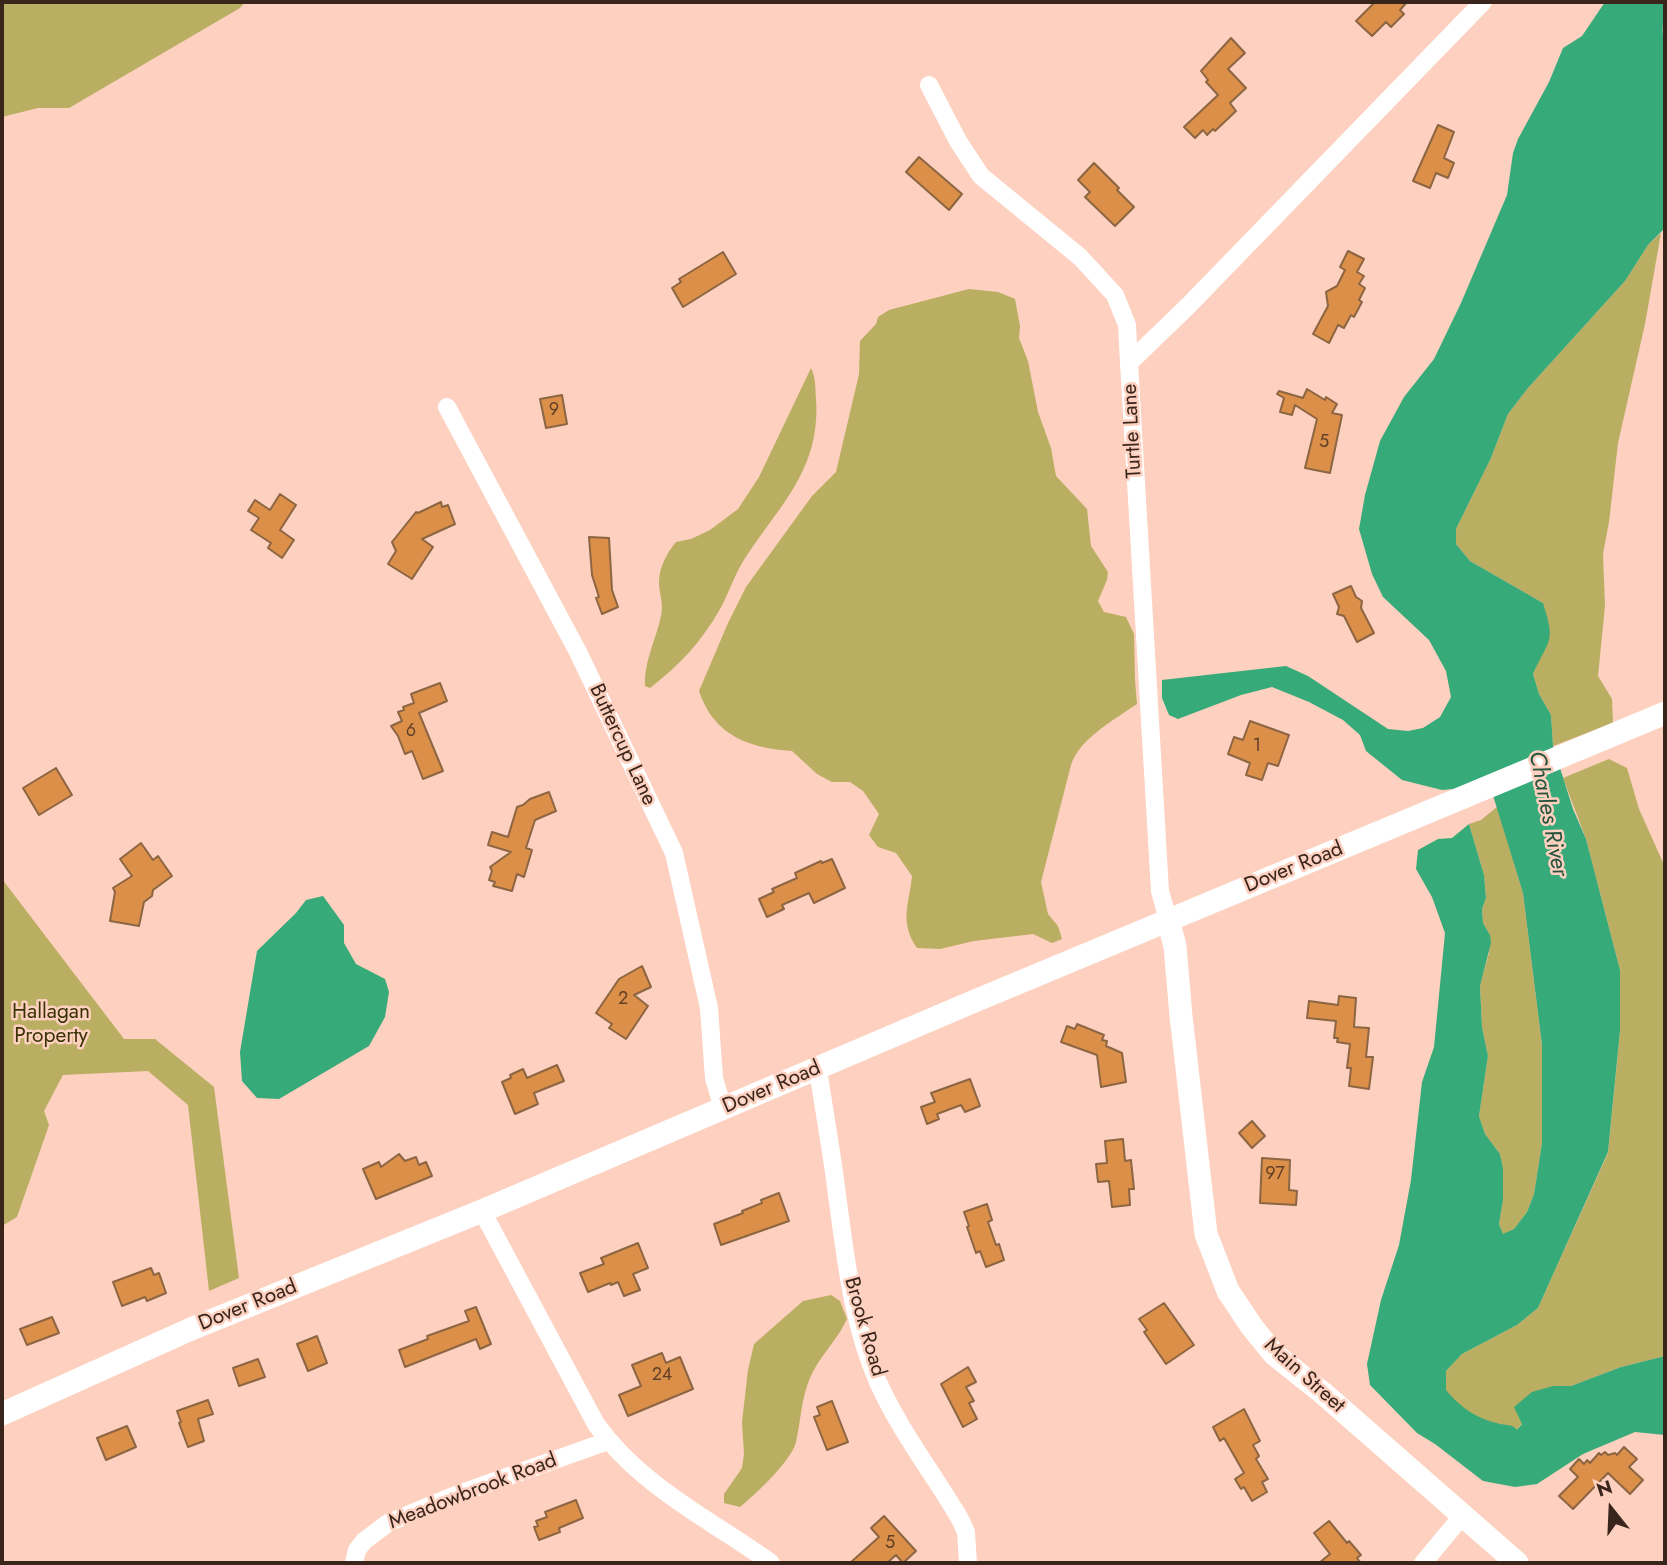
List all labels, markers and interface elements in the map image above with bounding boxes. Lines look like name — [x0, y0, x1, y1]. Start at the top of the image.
street label: Turtle Lane — [1118, 383, 1148, 479]
house number: 9 — [549, 400, 559, 422]
house number: 5 — [1319, 432, 1329, 454]
street label: Buttercup Lane — [583, 680, 661, 810]
house number: 6 — [406, 721, 416, 743]
house number: 1 — [1253, 736, 1261, 758]
water label: Charles River — [1521, 749, 1573, 879]
street label: Dover Road — [1241, 837, 1347, 899]
house number: 2 — [618, 989, 628, 1011]
park label: Hallagan Property — [12, 1000, 90, 1050]
street label: Dover Road — [719, 1056, 825, 1120]
house number: 97 — [1265, 1164, 1285, 1186]
street label: Brook Road — [838, 1274, 890, 1380]
street label: Dover Road — [195, 1275, 301, 1337]
street label: Main Street — [1258, 1333, 1350, 1419]
house number: 24 — [652, 1365, 672, 1387]
street label: Meadowbrook Road — [385, 1448, 561, 1536]
text: N — [1593, 1473, 1616, 1504]
north arrow — [1576, 1474, 1646, 1544]
house number: 5 — [885, 1533, 895, 1555]

